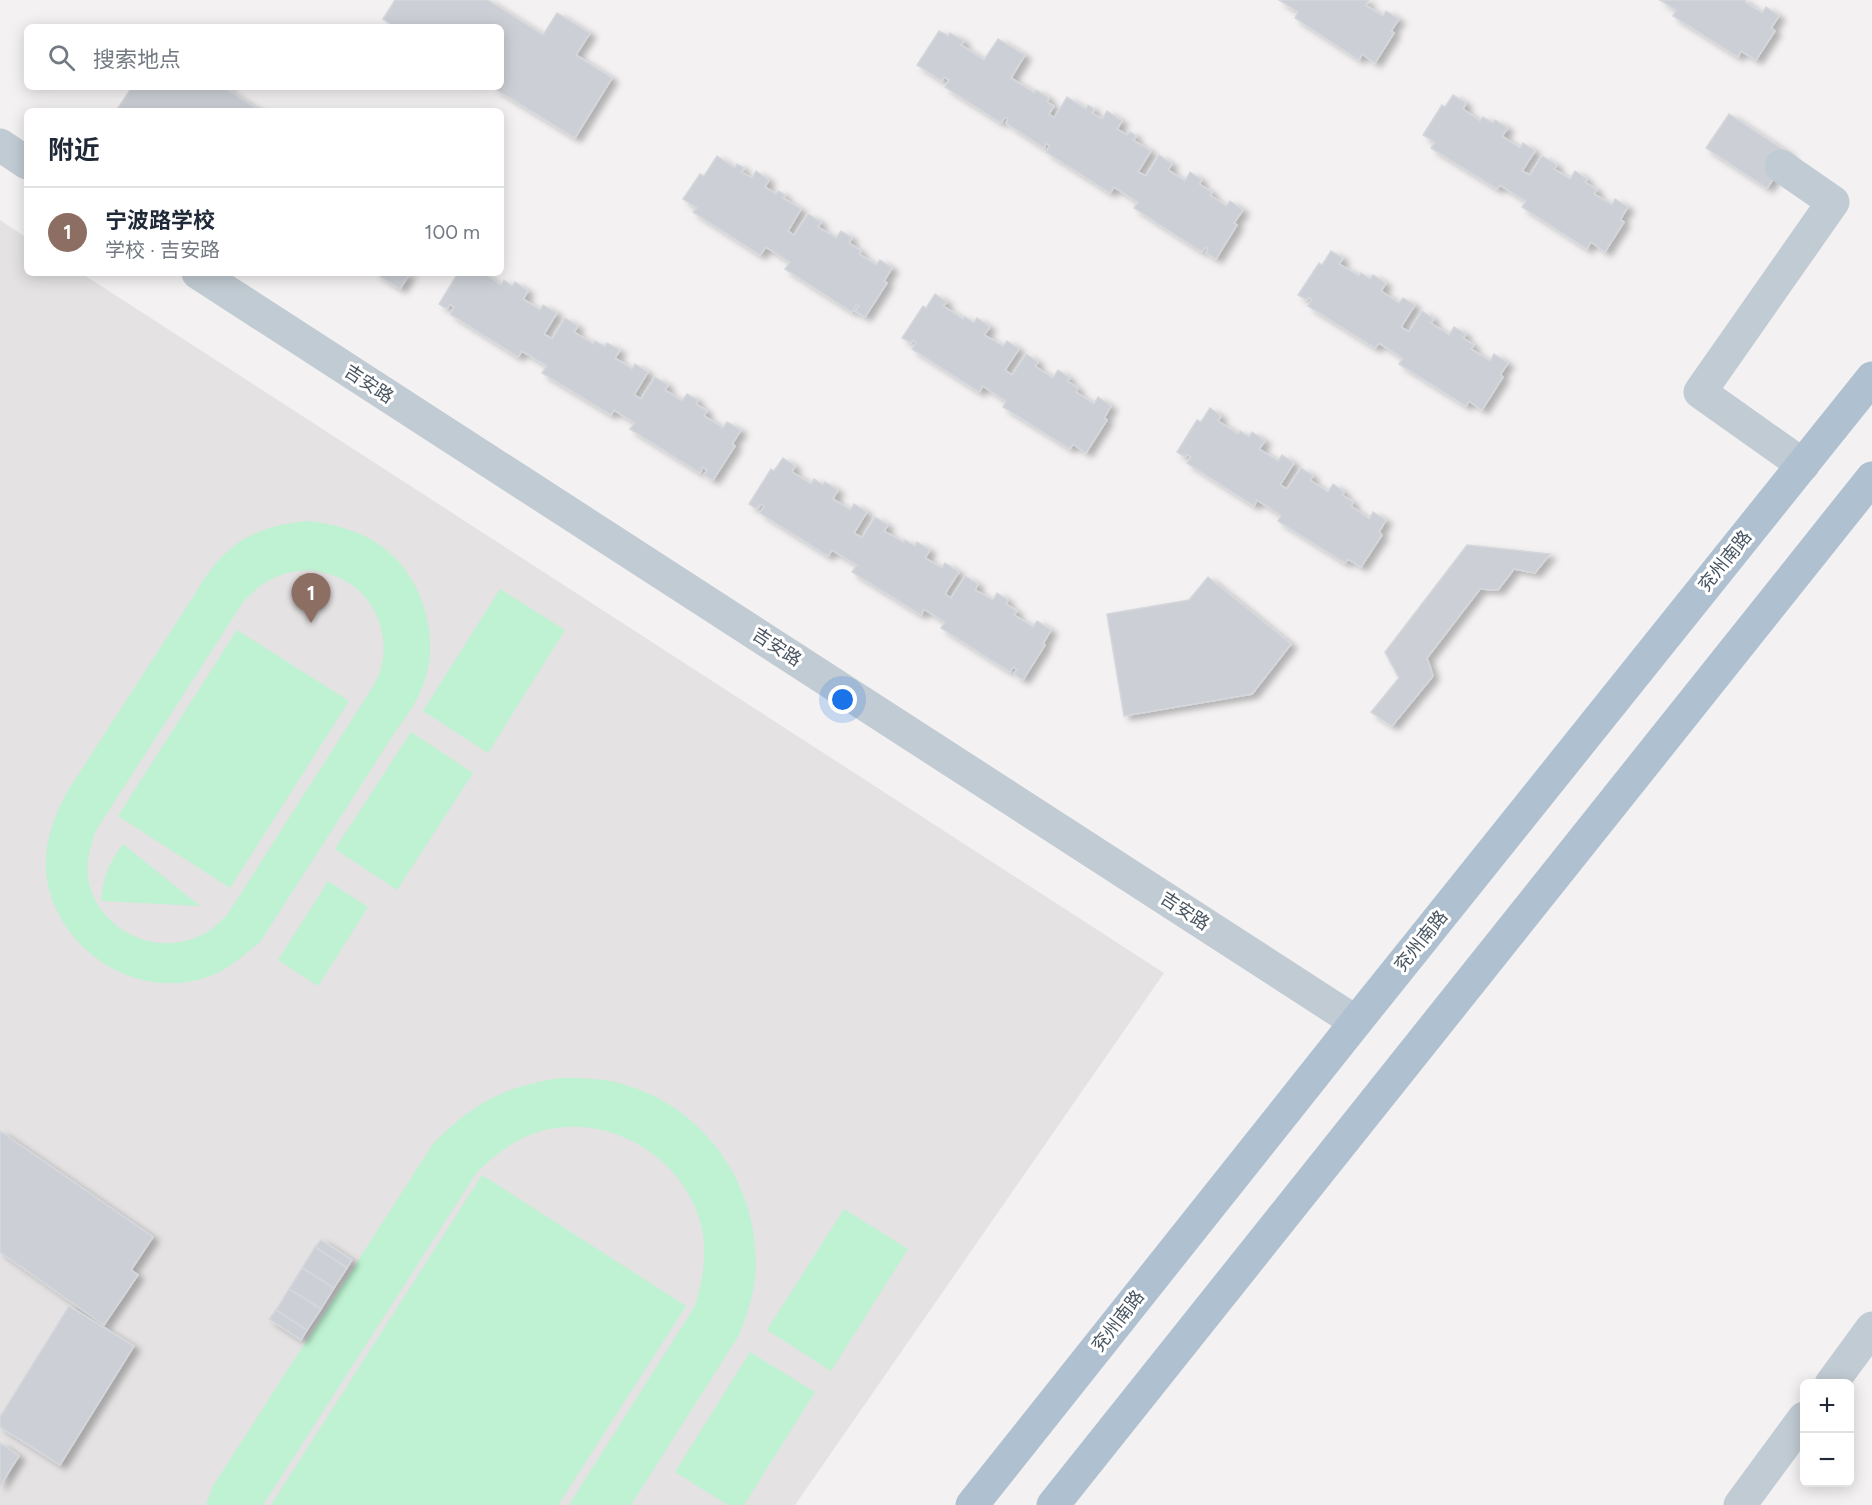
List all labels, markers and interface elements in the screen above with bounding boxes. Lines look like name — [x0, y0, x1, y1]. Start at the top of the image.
search box — [24, 24, 504, 90]
icon: search — [45, 41, 78, 74]
text: 搜索地点 — [93, 46, 181, 73]
text: 附近 — [48, 134, 100, 166]
text: 宁波路学校 — [105, 207, 215, 234]
text: 1 — [63, 220, 72, 244]
text: 100 m — [424, 220, 480, 244]
text: 学校 · 吉安路 — [105, 238, 220, 262]
street label: 吉安路 — [340, 360, 398, 408]
street label: 兖州南路 — [1694, 526, 1756, 596]
pin: 1 — [292, 574, 330, 623]
street label: 吉安路 — [748, 623, 806, 671]
your location — [828, 685, 857, 714]
street label: 吉安路 — [1156, 887, 1214, 935]
street label: 兖州南路 — [1390, 906, 1452, 976]
street label: 兖州南路 — [1087, 1286, 1149, 1356]
map controls — [1800, 1379, 1854, 1487]
button: + — [1800, 1379, 1854, 1433]
button: − — [1800, 1433, 1854, 1487]

